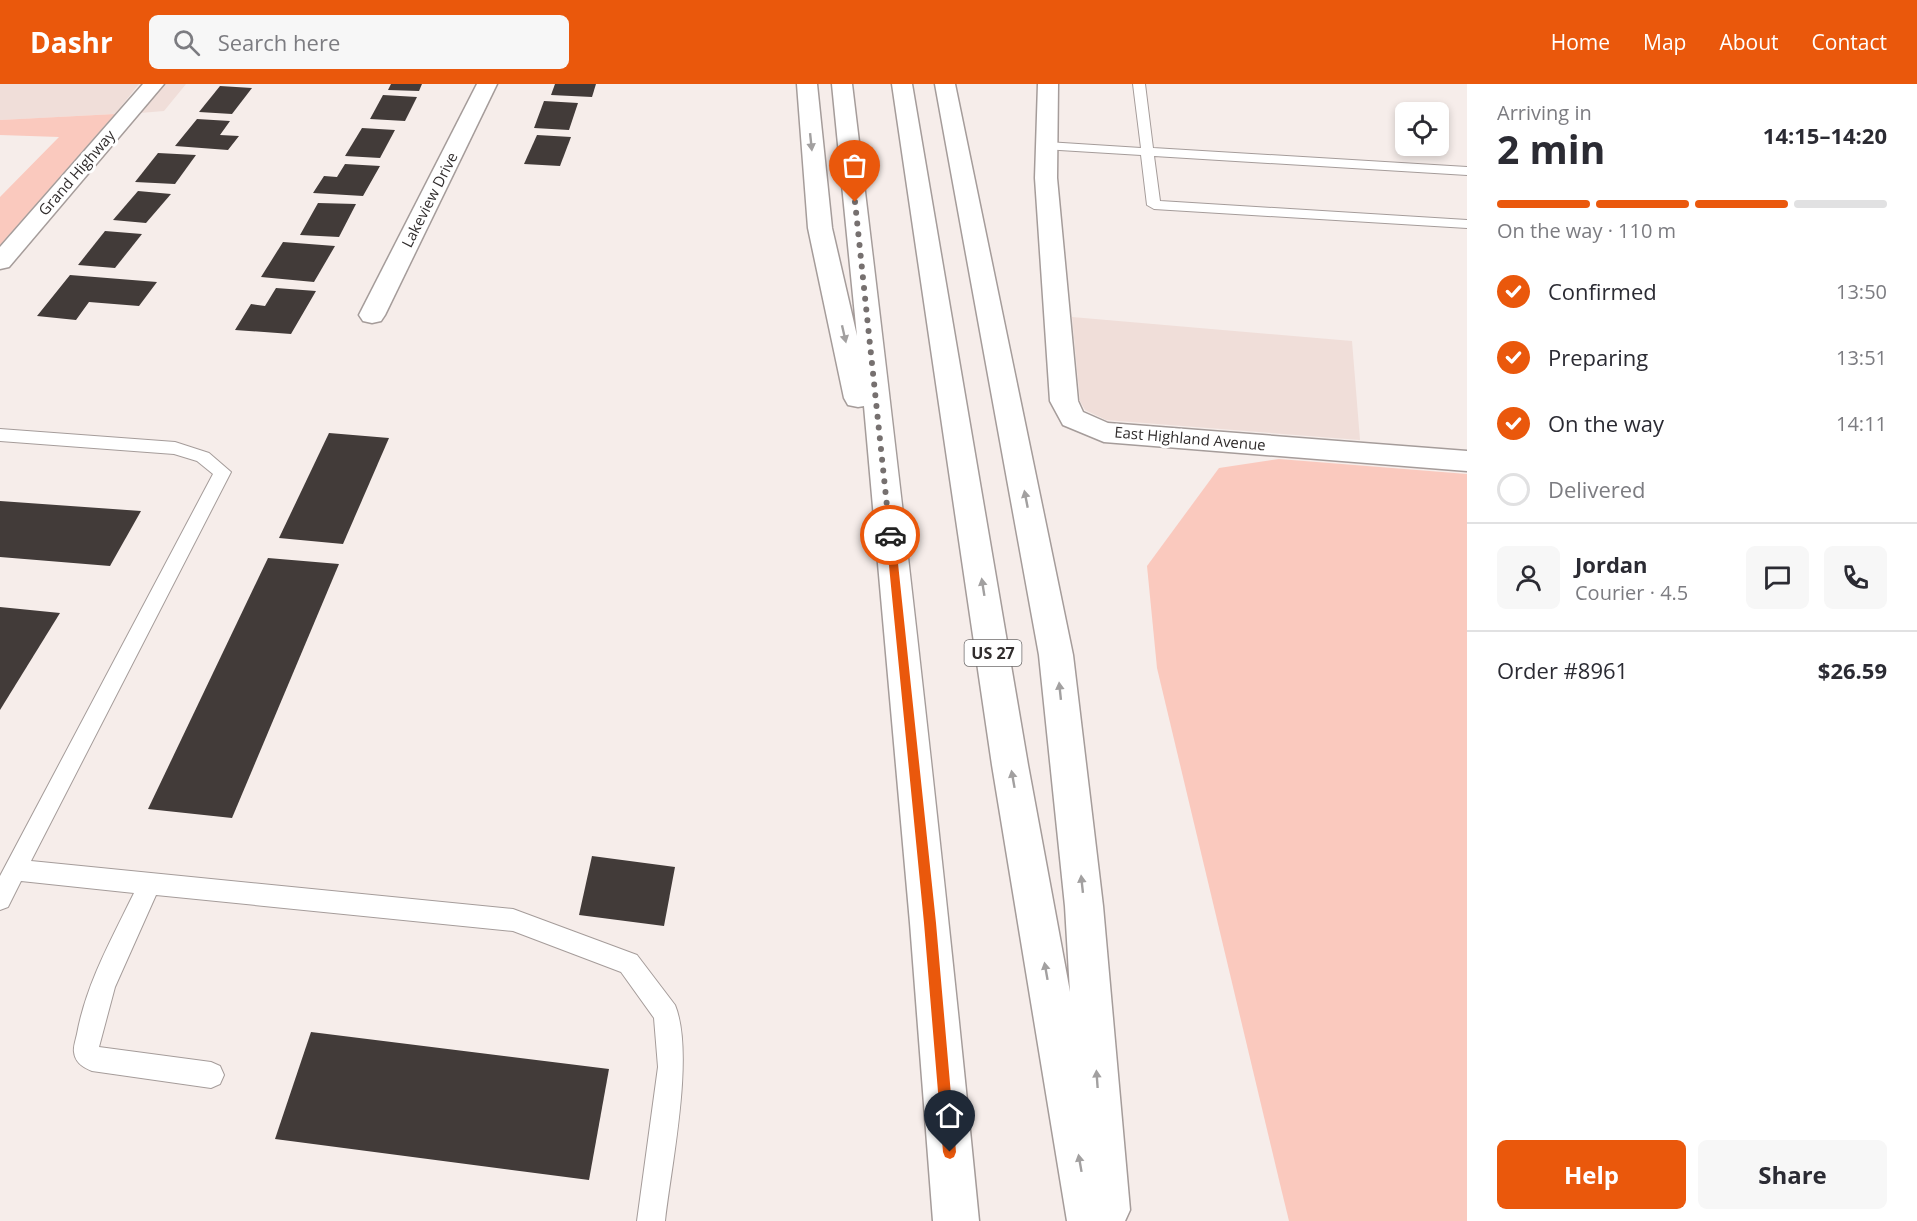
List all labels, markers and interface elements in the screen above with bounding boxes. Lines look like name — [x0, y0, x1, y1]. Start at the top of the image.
search box — [149, 15, 569, 69]
text: Dashr — [30, 23, 113, 61]
icon: search — [170, 26, 203, 59]
text: Search here — [218, 27, 340, 57]
text: Home — [1551, 28, 1610, 56]
text: Map — [1643, 28, 1686, 56]
text: About — [1719, 28, 1779, 56]
text: Contact — [1812, 28, 1887, 56]
text: Arriving in — [1497, 99, 1592, 126]
map controls — [1395, 102, 1449, 156]
button: locate — [1395, 102, 1449, 156]
text: 14:15–14:20 — [1763, 120, 1887, 150]
text: 2 min — [1497, 122, 1605, 175]
street label: Grand Highway — [33, 125, 119, 219]
one-way arrow — [806, 133, 815, 152]
pin — [829, 140, 880, 202]
street label: Lakeview Drive — [396, 148, 462, 251]
icon: bag — [838, 149, 871, 182]
text: On the way · 110 m — [1497, 217, 1676, 244]
icon: check — [1497, 275, 1530, 308]
text: Confirmed — [1548, 276, 1657, 306]
text: 13:50 — [1836, 278, 1887, 305]
one-way arrow — [840, 325, 850, 343]
icon: check — [1497, 341, 1530, 374]
text: Preparing — [1548, 342, 1648, 372]
text: 13:51 — [1836, 344, 1887, 371]
icon: check — [1497, 407, 1530, 440]
text: On the way — [1548, 408, 1664, 438]
text: 14:11 — [1836, 410, 1887, 437]
street label: East Highland Avenue — [1114, 421, 1267, 455]
text: Delivered — [1548, 474, 1646, 504]
one-way arrow — [1021, 489, 1030, 508]
courier — [860, 505, 920, 565]
icon: car — [874, 519, 907, 552]
button: person — [1497, 546, 1560, 609]
button: chat — [1746, 546, 1809, 609]
button: phone — [1824, 546, 1887, 609]
text: Jordan — [1575, 549, 1648, 579]
one-way arrow — [978, 577, 987, 596]
text: Courier · 4.5 — [1575, 579, 1688, 606]
road number: US 27 — [964, 640, 1022, 666]
text: Order #8961 — [1497, 655, 1628, 685]
text: $26.59 — [1818, 655, 1887, 685]
one-way arrow — [1055, 681, 1065, 700]
one-way arrow — [1008, 769, 1017, 788]
one-way arrow — [1077, 875, 1087, 894]
one-way arrow — [1041, 962, 1050, 981]
one-way arrow — [1092, 1069, 1102, 1088]
pin — [924, 1090, 975, 1152]
icon: home — [933, 1099, 966, 1132]
button: Help — [1497, 1140, 1686, 1209]
button: Share — [1698, 1140, 1887, 1209]
one-way arrow — [1075, 1154, 1084, 1173]

